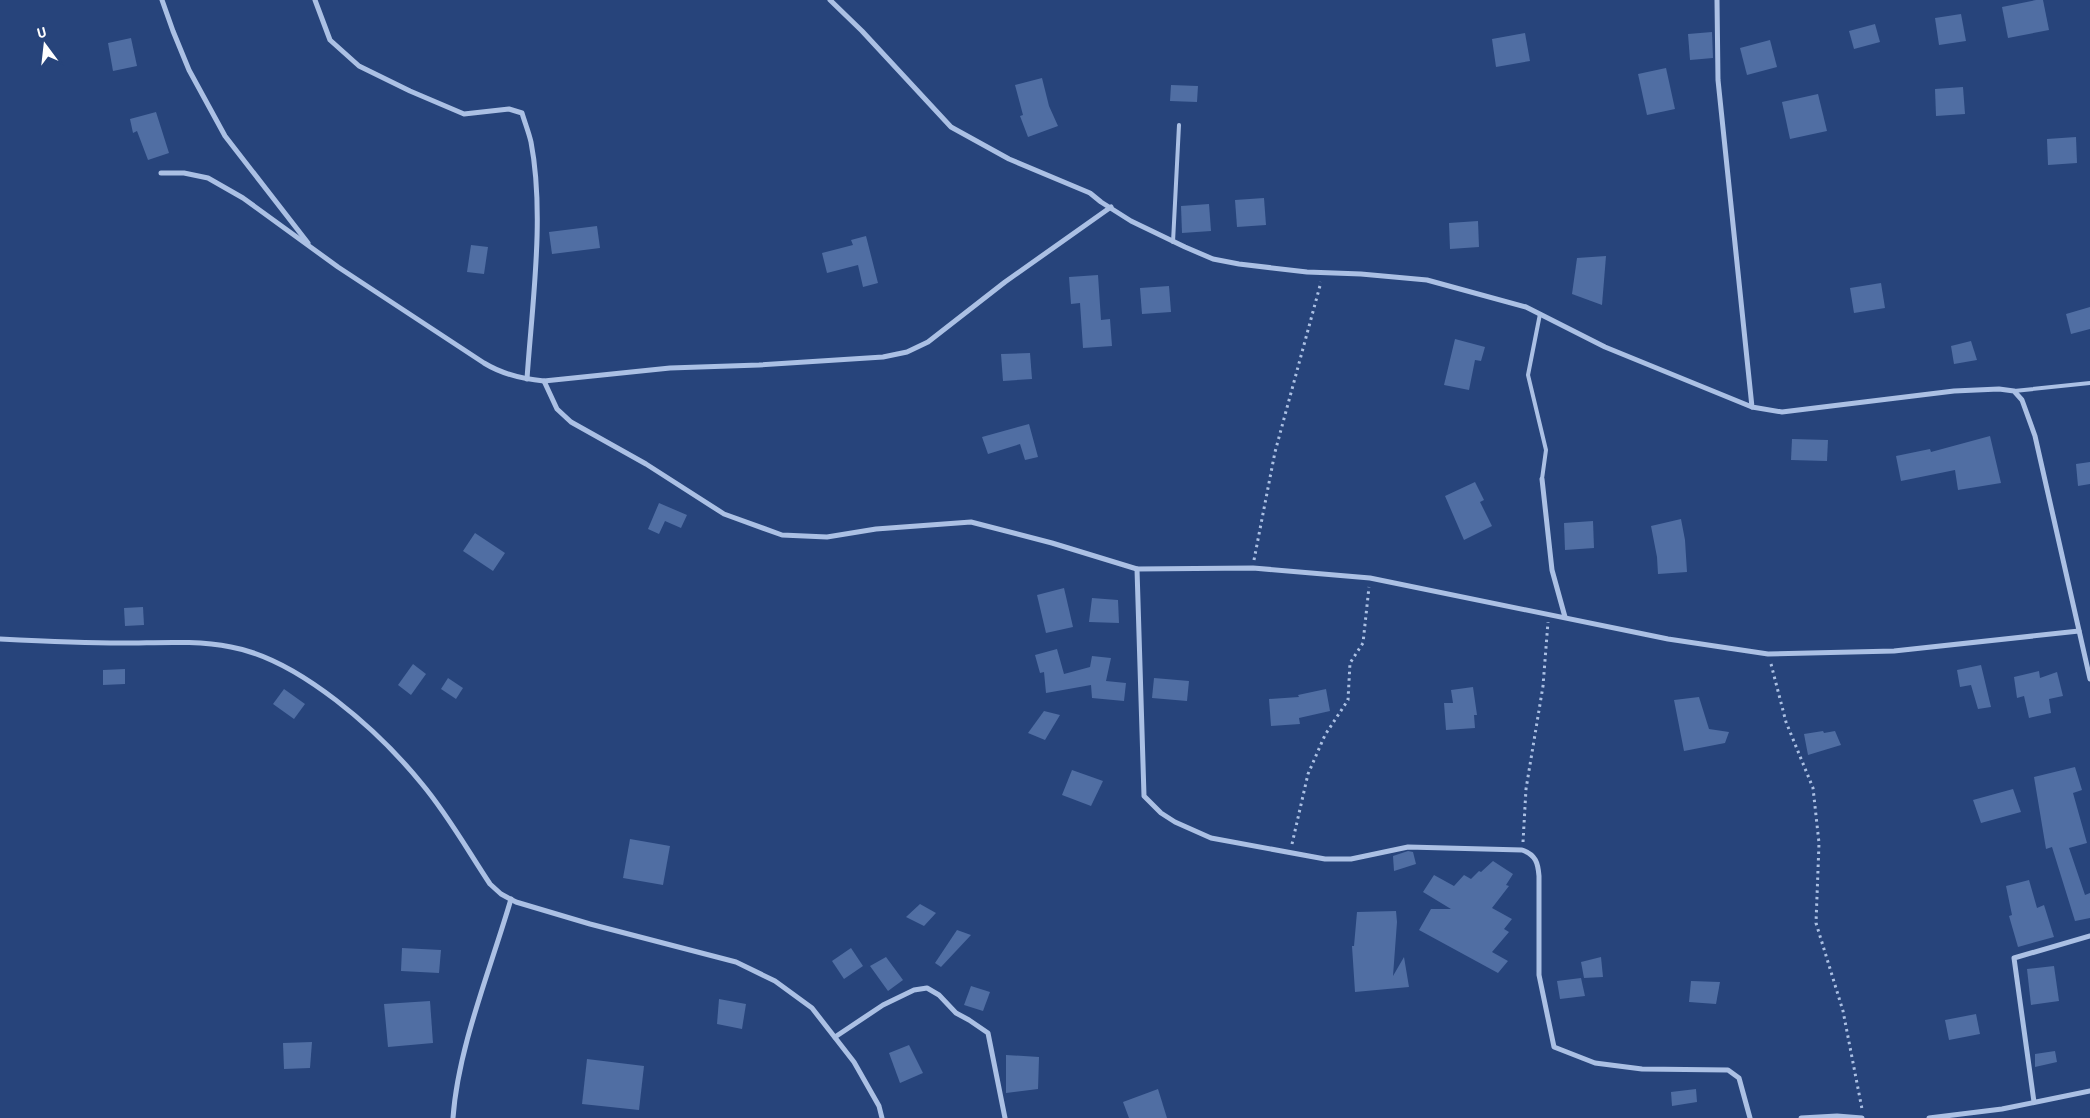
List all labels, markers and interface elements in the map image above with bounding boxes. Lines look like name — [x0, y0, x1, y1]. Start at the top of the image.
north arrow — [20, 20, 70, 70]
text: U — [35, 23, 48, 41]

